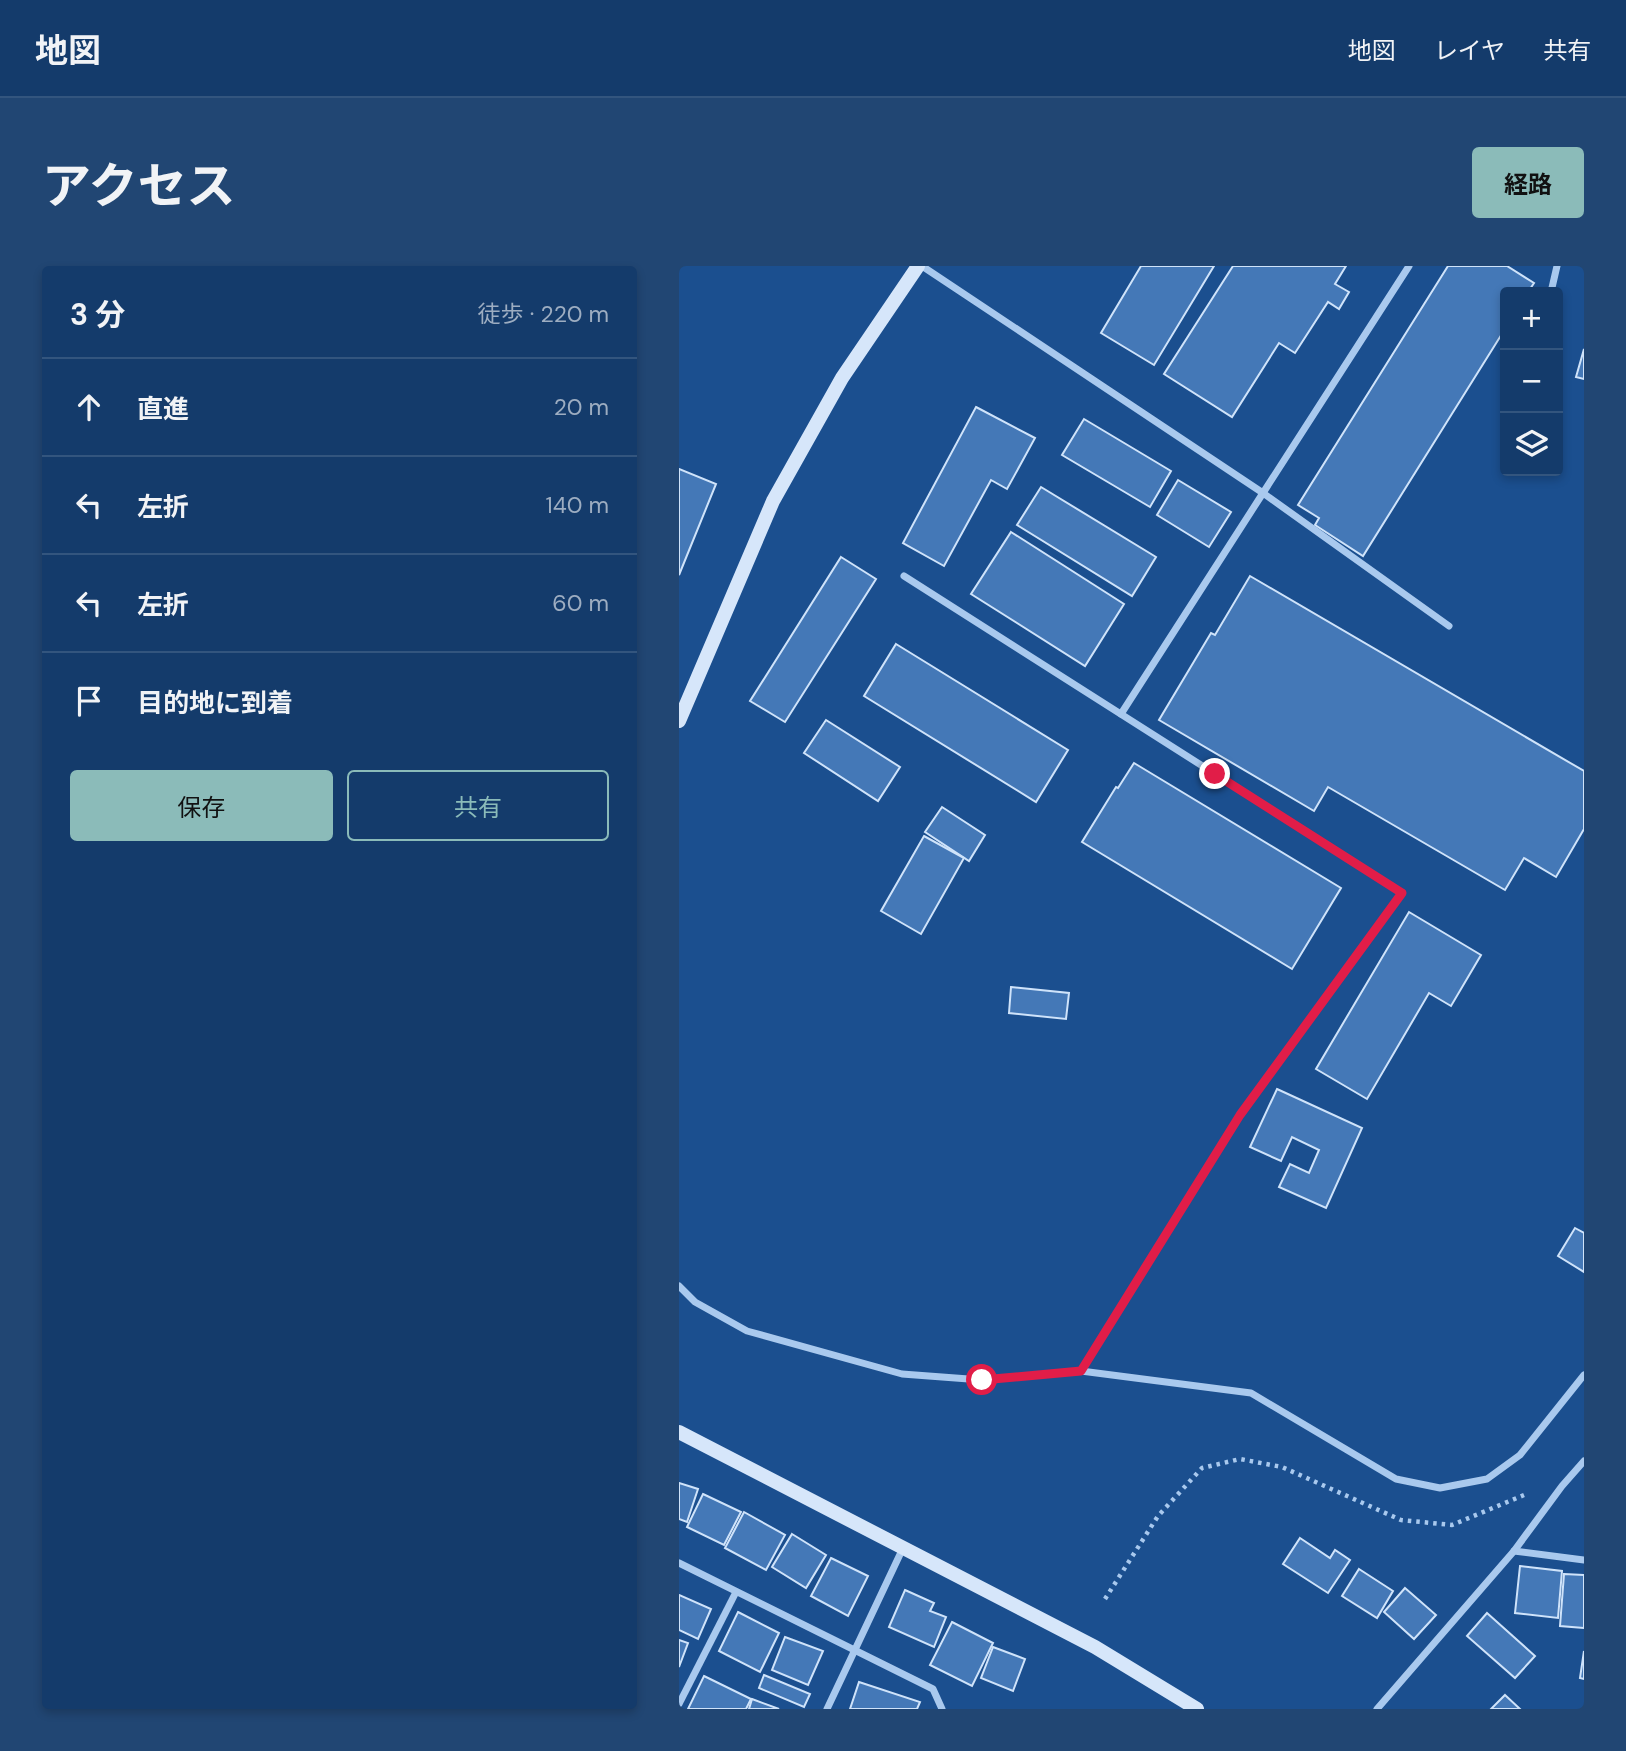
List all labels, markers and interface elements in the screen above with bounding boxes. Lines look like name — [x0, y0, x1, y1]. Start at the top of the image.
text: 地図 — [35, 29, 101, 72]
text: 地図 — [1348, 35, 1396, 66]
text: レイヤ — [1434, 35, 1505, 66]
text: 共有 — [1543, 35, 1591, 66]
button: 経路 — [1472, 147, 1584, 218]
text: アクセス — [42, 154, 236, 218]
map controls — [1500, 287, 1563, 476]
button: + — [1500, 287, 1563, 350]
text: 3 分 — [70, 295, 125, 334]
text: 徒歩 · 220 m — [478, 299, 609, 329]
button: − — [1500, 350, 1563, 413]
icon: ahead — [70, 388, 108, 426]
text: 直進 — [137, 392, 189, 426]
text: 20 m — [554, 392, 609, 422]
button: layers — [1500, 413, 1563, 476]
icon: left — [70, 486, 108, 524]
text: 左折 — [137, 490, 189, 524]
text: 140 m — [546, 490, 609, 520]
icon: left — [70, 584, 108, 622]
text: 左折 — [137, 588, 189, 622]
text: 60 m — [552, 588, 609, 618]
icon: arrive — [70, 682, 108, 720]
text: 目的地に到着 — [137, 686, 293, 720]
route end — [1199, 758, 1230, 789]
button: 保存 — [70, 770, 333, 841]
button: 共有 — [347, 770, 609, 841]
route start — [966, 1364, 997, 1395]

